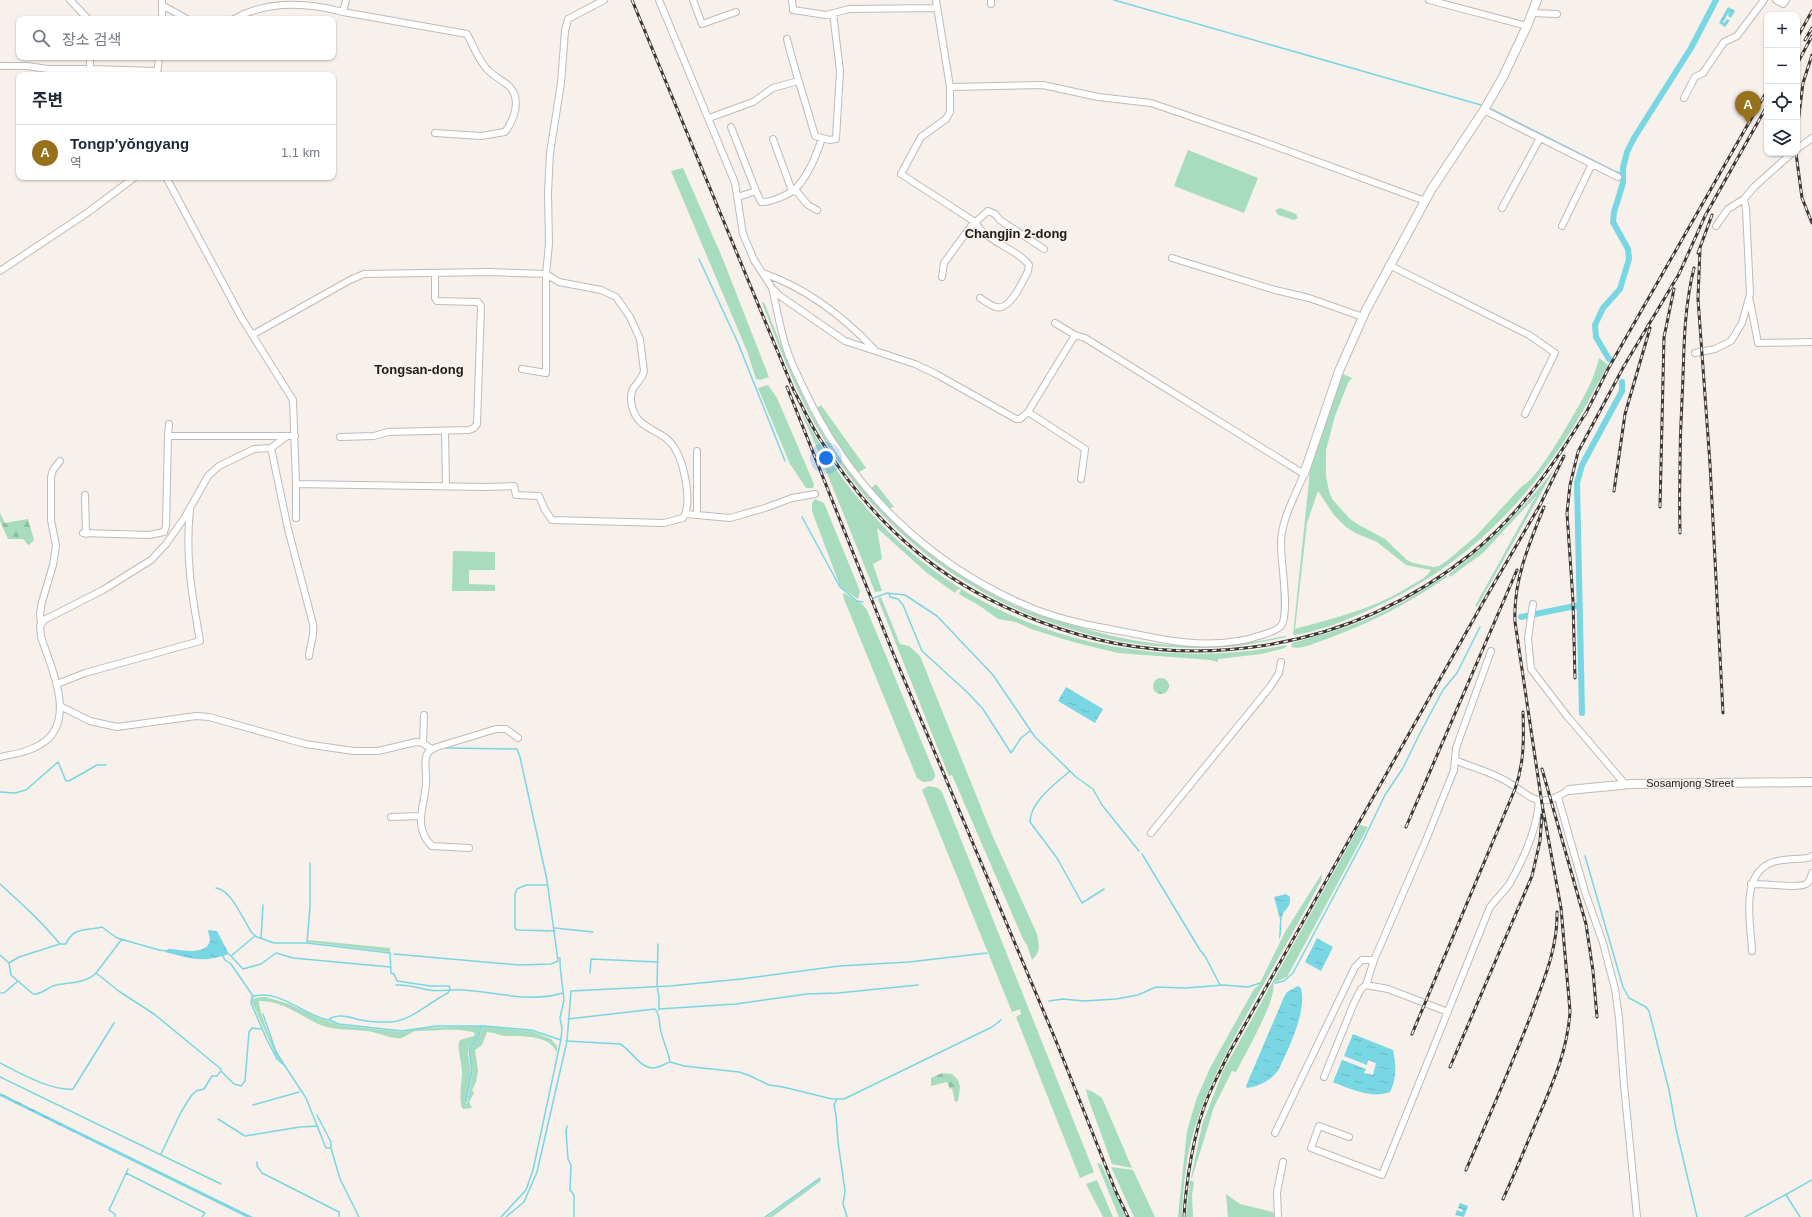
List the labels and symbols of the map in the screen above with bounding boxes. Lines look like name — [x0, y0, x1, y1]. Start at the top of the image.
pin: A — [1735, 91, 1761, 124]
district label: Changjin 2-dong — [965, 226, 1067, 241]
district label: Tongsan-dong — [374, 362, 464, 377]
your location — [816, 448, 836, 468]
street label: Sosamjong Street — [1646, 777, 1734, 789]

